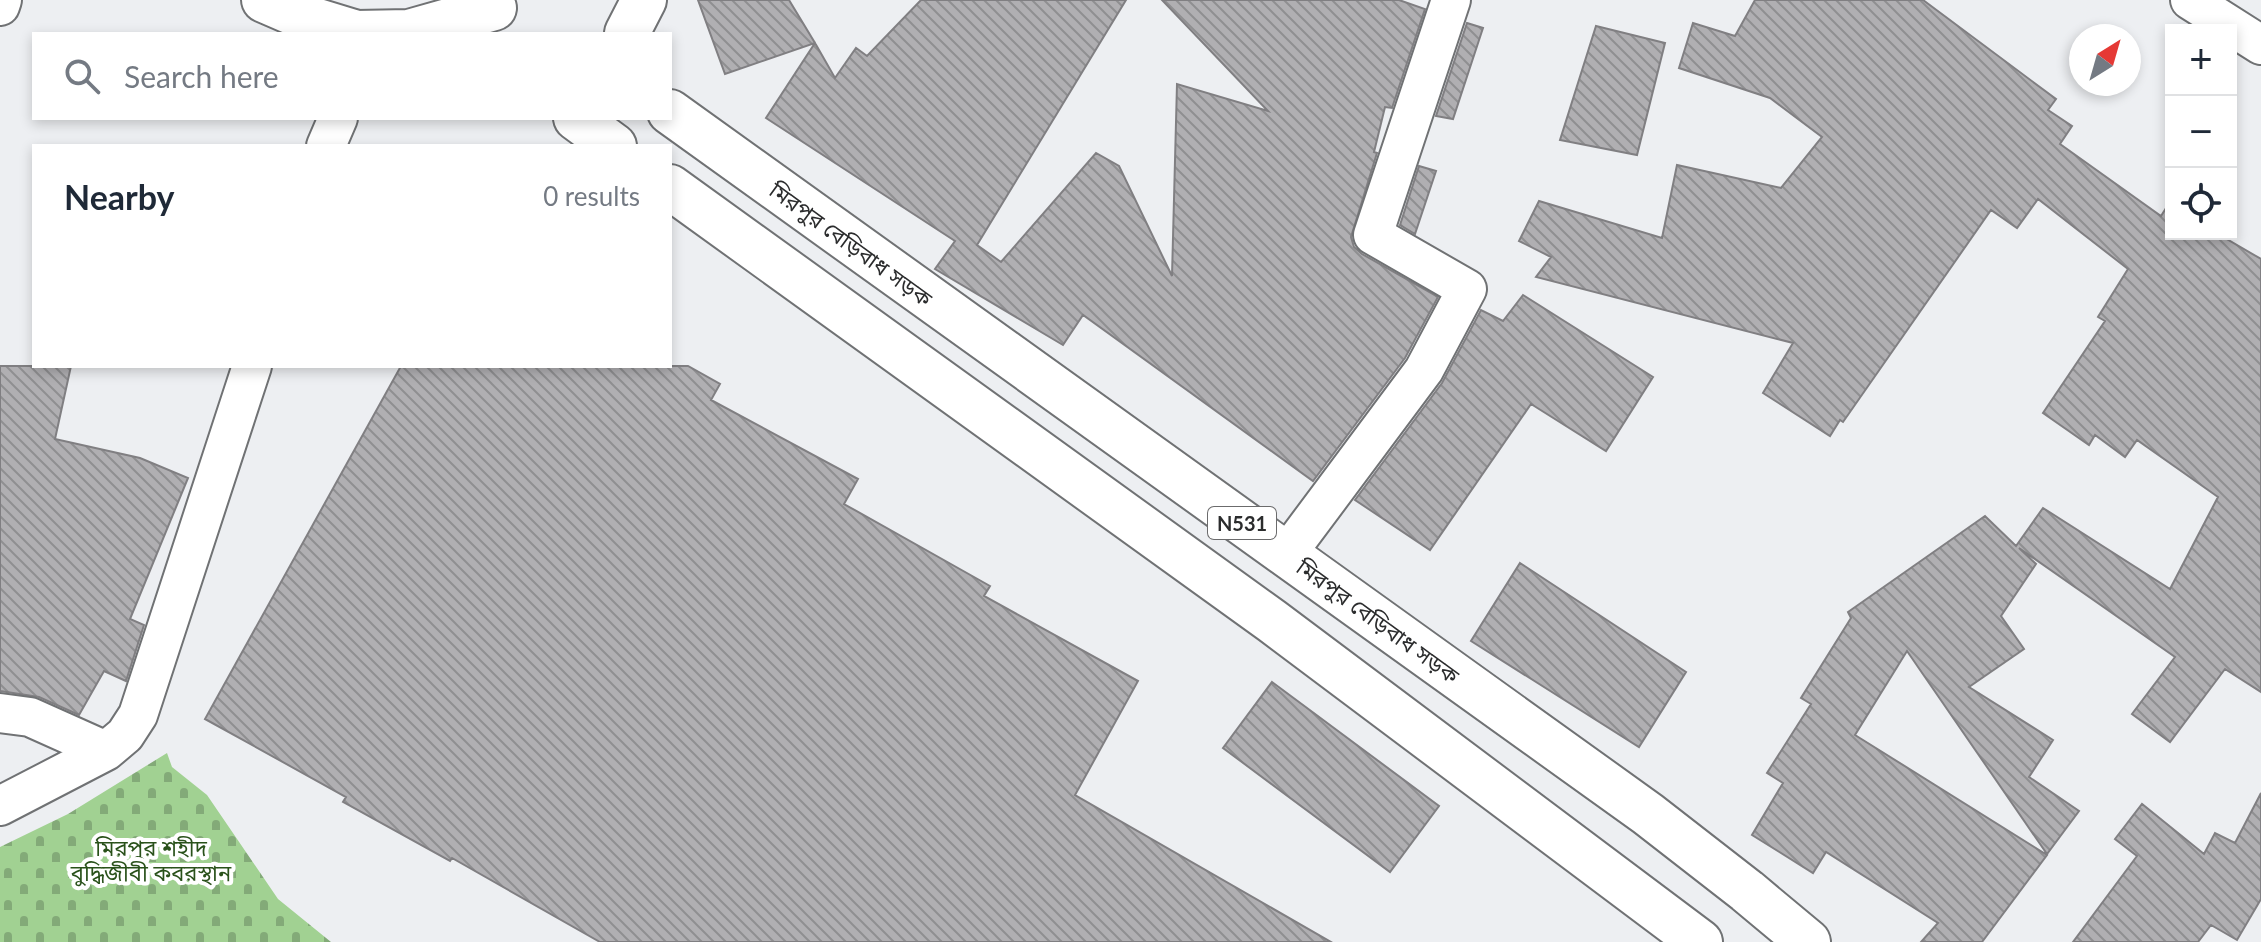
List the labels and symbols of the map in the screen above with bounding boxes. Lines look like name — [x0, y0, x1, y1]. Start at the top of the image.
north arrow — [2069, 24, 2141, 96]
street label: মিরপুর বেড়িবাধ সড়ক — [763, 175, 938, 313]
road number: N531 — [1208, 507, 1276, 539]
street label: মিরপুর বেড়িবাধ সড়ক — [1290, 552, 1465, 690]
park label: মিরপুর শহীদ বুদ্ধিজীবী কবরস্থান — [70, 834, 232, 887]

